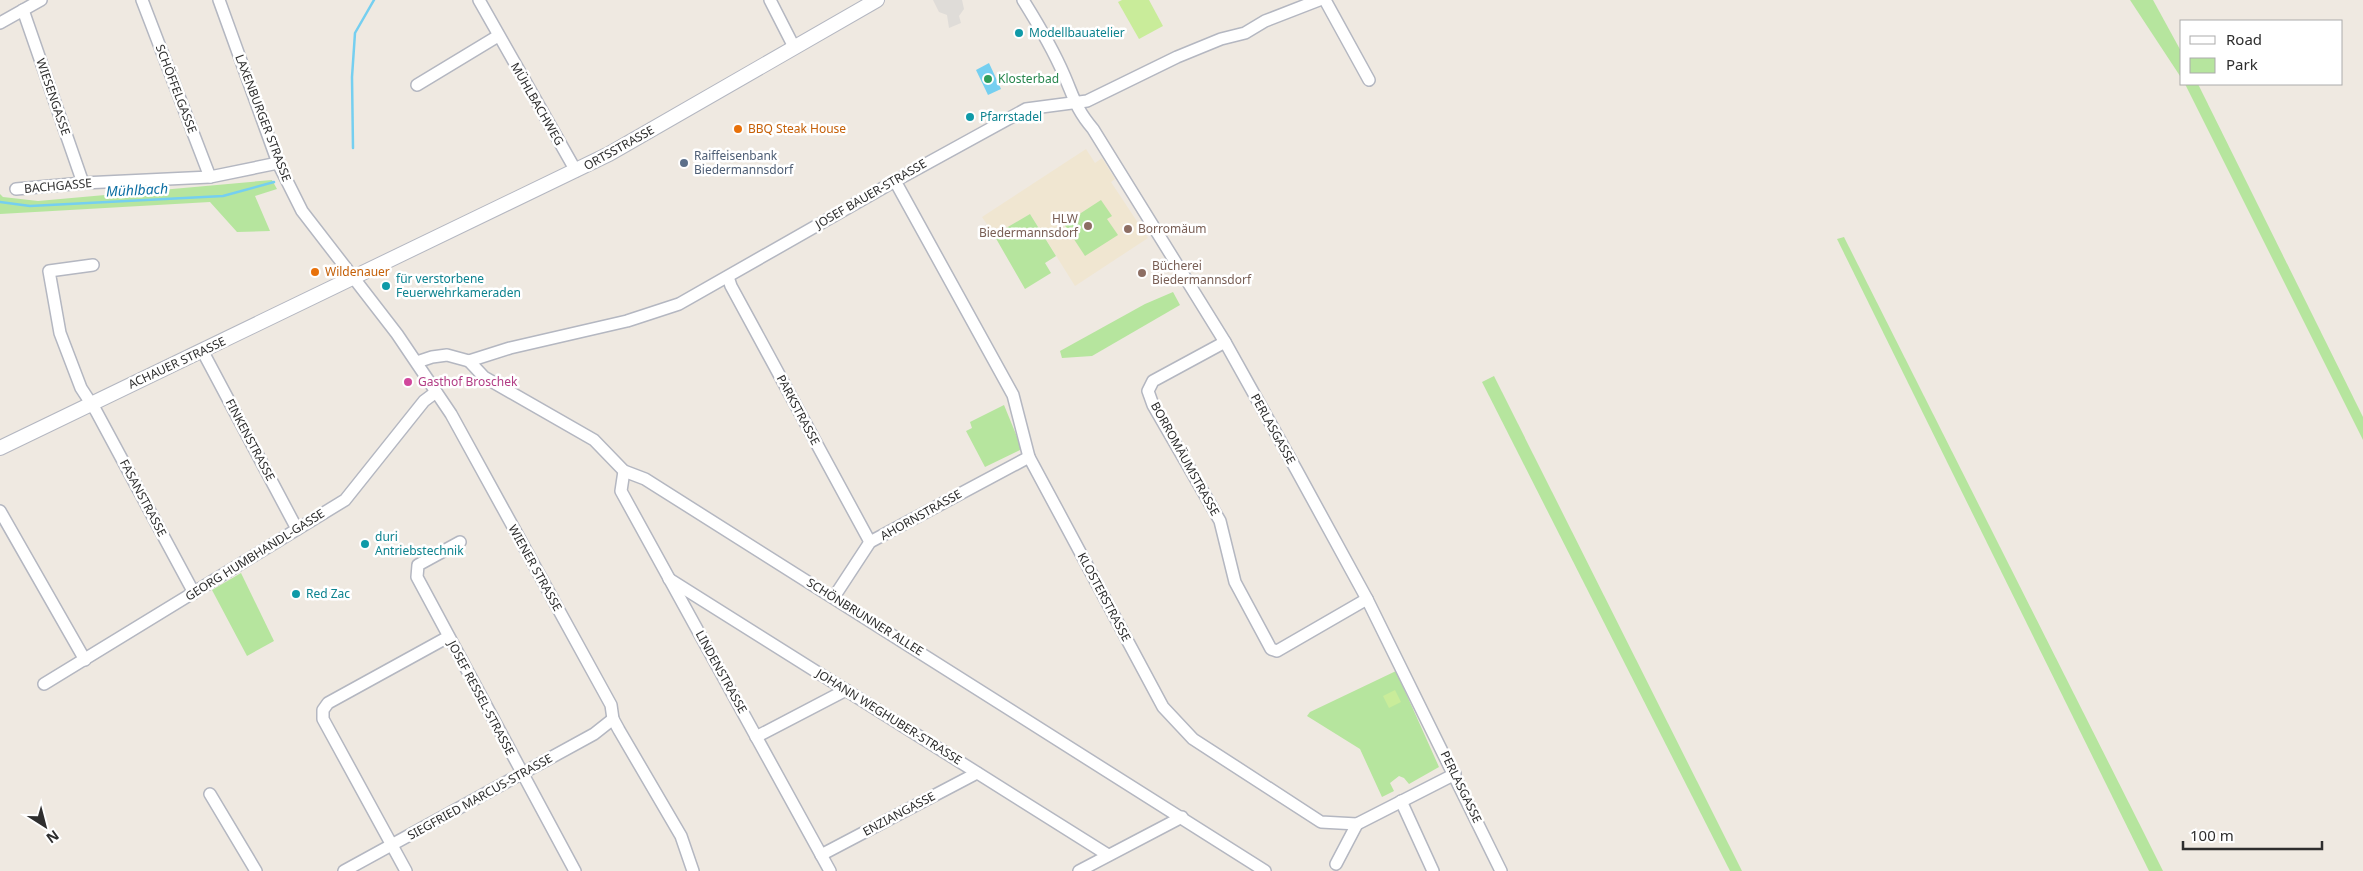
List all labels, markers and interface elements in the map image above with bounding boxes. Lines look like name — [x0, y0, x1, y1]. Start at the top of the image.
legend — [2180, 20, 2343, 85]
place label: Modellbauatelier — [1029, 24, 1125, 41]
marker: Modellbauatelier — [1013, 27, 1025, 39]
text: Road — [2226, 29, 2262, 49]
street label: SCHÖFFELGASSE — [152, 42, 201, 136]
street label: LAXENBURGER STRASSE — [231, 52, 296, 184]
text: Park — [2226, 54, 2258, 74]
street label: WIESENGASSE — [32, 56, 75, 138]
street label: MÜHLBACHWEG — [507, 59, 568, 148]
place label: Klosterbad — [998, 70, 1059, 87]
marker: Klosterbad — [982, 73, 994, 85]
place label: Pfarrstadel — [980, 108, 1042, 125]
marker: Pfarrstadel — [964, 111, 976, 123]
place label: BBQ Steak House — [748, 120, 846, 137]
street label: ORTSSTRASSE — [580, 121, 657, 174]
marker: BBQ Steak House — [732, 123, 744, 135]
place label: Raiffeisenbank Biedermannsdorf — [694, 147, 794, 178]
street label: JOSEF BAUER-STRASSE — [811, 155, 929, 233]
marker: Raiffeisenbank Biedermannsdorf — [678, 157, 690, 169]
street label: BACHGASSE — [23, 174, 93, 197]
water label: Mühlbach — [105, 178, 168, 201]
place label: HLW Biedermannsdorf — [979, 210, 1079, 241]
marker: HLW Biedermannsdorf — [1082, 220, 1094, 232]
place label: Borromäum — [1138, 220, 1207, 237]
marker: Borromäum — [1122, 223, 1134, 235]
place label: Bücherei Biedermannsdorf — [1152, 257, 1252, 288]
place label: Wildenauer — [325, 263, 390, 280]
marker: Wildenauer — [309, 266, 321, 278]
marker: Bücherei Biedermannsdorf — [1136, 267, 1148, 279]
place label: für verstorbene Feuerwehrkameraden — [396, 270, 521, 301]
marker: für verstorbene Feuerwehrkameraden — [380, 280, 392, 292]
street label: ACHAUER STRASSE — [125, 332, 228, 393]
street label: PARKSTRASSE — [773, 372, 824, 448]
place label: Gasthof Broschek — [418, 373, 518, 390]
marker: Gasthof Broschek — [402, 376, 414, 388]
street label: PERLASGASSE — [1247, 390, 1300, 467]
street label: FINKENSTRASSE — [222, 396, 279, 484]
street label: BORROMÄUMSTRASSE — [1147, 399, 1224, 519]
street label: FASANSTRASSE — [116, 456, 171, 539]
street label: AHORNSTRASSE — [877, 485, 965, 544]
street label: GEORG HUMBHANDL-GASSE — [182, 505, 328, 605]
street label: WIENER STRASSE — [505, 521, 566, 614]
place label: duri Antriebstechnik — [375, 528, 464, 559]
marker: duri Antriebstechnik — [359, 538, 371, 550]
street label: KLOSTERSTRASSE — [1074, 549, 1135, 644]
street label: SCHÖNBRUNNER ALLEE — [804, 574, 927, 659]
place label: Red Zac — [306, 585, 350, 602]
marker: Red Zac — [290, 588, 302, 600]
street label: LINDENSTRASSE — [692, 627, 751, 716]
street label: JOSEF RESSEL-STRASSE — [444, 637, 519, 758]
street label: JOHANN WEGHUBER-STRASSE — [812, 664, 965, 769]
street label: PERLASGASSE — [1437, 748, 1486, 826]
street label: SIEGFRIED MARCUS-STRASSE — [404, 750, 555, 844]
street label: ENZIANGASSE — [860, 787, 938, 840]
north arrow — [20, 801, 70, 851]
scale bar — [2183, 818, 2322, 850]
text: 100 m — [2190, 825, 2234, 845]
text: N — [43, 826, 63, 848]

